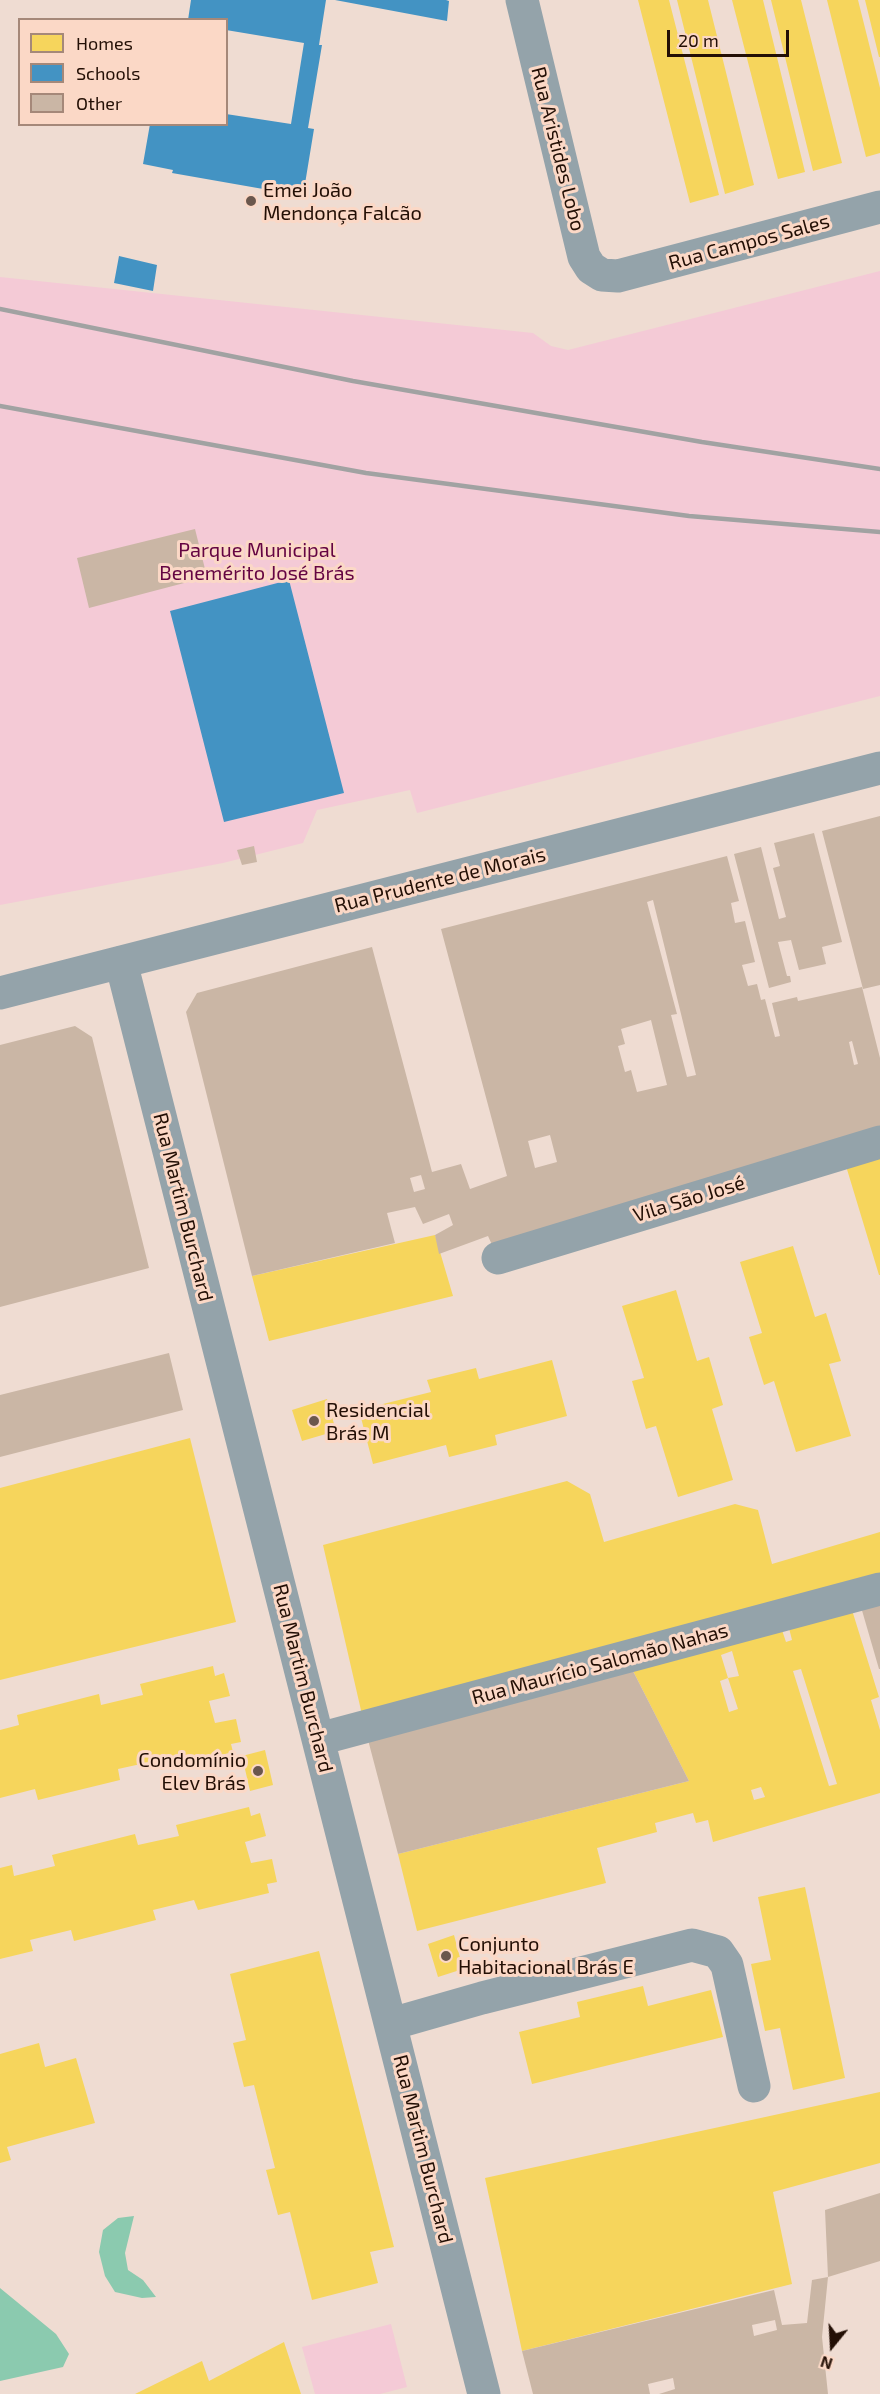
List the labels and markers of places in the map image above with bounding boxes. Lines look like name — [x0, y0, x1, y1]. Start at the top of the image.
place label: Emei João Mendonça Falcão — [263, 178, 422, 225]
marker: Emei João Mendonça Falcão — [244, 194, 258, 208]
place label: Residencial Brás M — [326, 1398, 430, 1445]
marker: Residencial Brás M — [307, 1414, 321, 1428]
place label: Condomínio Elev Brás — [138, 1748, 246, 1795]
marker: Condomínio Elev Brás — [251, 1764, 265, 1778]
place label: Conjunto Habitacional Brás E — [458, 1932, 634, 1979]
marker: Conjunto Habitacional Brás E — [439, 1949, 453, 1963]

